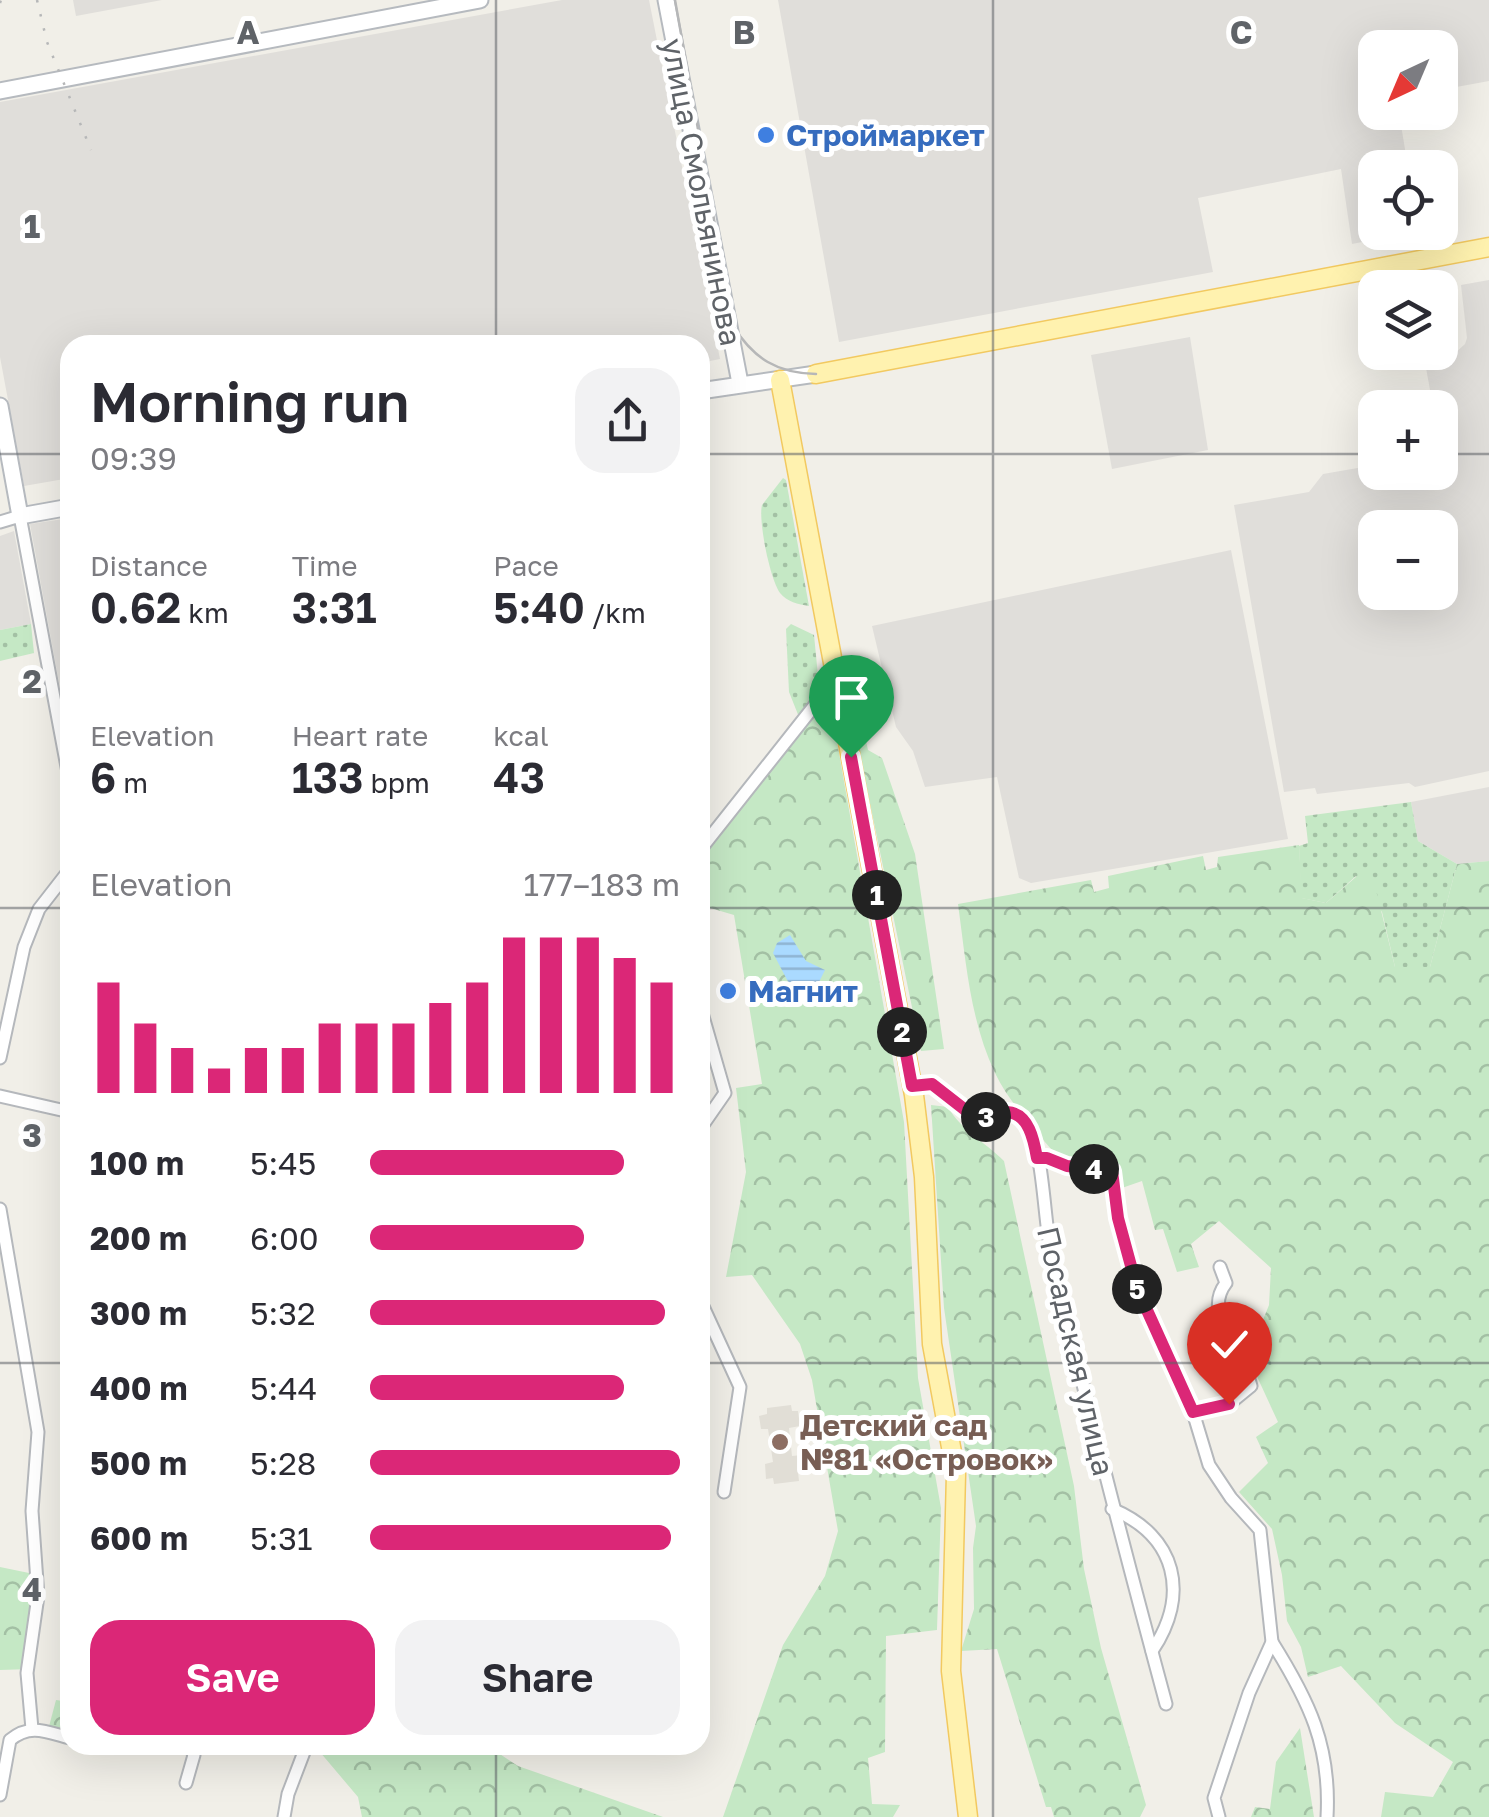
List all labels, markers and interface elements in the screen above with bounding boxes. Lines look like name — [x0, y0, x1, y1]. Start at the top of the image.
text: A — [237, 13, 260, 51]
text: B — [733, 13, 755, 51]
text: C — [1230, 13, 1252, 51]
north arrow — [1358, 30, 1458, 130]
map controls — [1358, 30, 1458, 610]
street label: улица Смольянинова — [655, 35, 749, 349]
place label: Строймаркет — [786, 117, 985, 153]
marker: Строймаркет — [755, 124, 777, 146]
button: locate — [1358, 150, 1458, 250]
text: 1 — [24, 207, 40, 245]
button: layers — [1358, 270, 1458, 370]
text: Morning run — [90, 368, 409, 434]
button: share — [575, 368, 680, 473]
button: + — [1358, 390, 1458, 490]
text: 09:39 — [90, 439, 177, 477]
button: − — [1358, 510, 1458, 610]
text: Distance — [90, 549, 208, 582]
text: Time — [292, 549, 358, 582]
text: Pace — [493, 549, 559, 582]
text: 0.62 — [90, 582, 181, 632]
text: 3:31 — [292, 582, 377, 632]
text: 5:40 — [493, 582, 585, 632]
text: km — [181, 596, 229, 629]
text: /km — [585, 596, 646, 629]
pin — [809, 655, 894, 758]
text: 2 — [22, 662, 42, 700]
icon: arrive — [824, 670, 879, 725]
text: Elevation — [90, 719, 215, 752]
text: Heart rate — [292, 719, 428, 752]
text: kcal — [493, 719, 549, 752]
text: 6 — [90, 752, 116, 802]
text: 133 — [292, 752, 364, 802]
text: 43 — [493, 752, 545, 802]
text: m — [116, 766, 148, 799]
text: bpm — [364, 766, 430, 799]
text: Elevation — [90, 865, 232, 903]
text: 177–183 m — [524, 865, 680, 903]
pin: 1 — [852, 870, 902, 920]
text: 1 — [870, 878, 884, 911]
place label: Магнит — [748, 973, 858, 1009]
marker: Магнит — [717, 980, 739, 1002]
pin: 2 — [877, 1007, 927, 1057]
text: 2 — [893, 1015, 911, 1048]
pin: 3 — [961, 1092, 1011, 1142]
text: 3 — [977, 1100, 995, 1133]
text: 3 — [22, 1116, 42, 1154]
text: 100 m — [90, 1144, 184, 1182]
text: 5:45 — [250, 1144, 316, 1182]
pin: 4 — [1069, 1144, 1119, 1194]
text: 4 — [1085, 1152, 1103, 1185]
text: 200 m — [90, 1219, 187, 1257]
text: 6:00 — [250, 1219, 319, 1257]
street label: Посадская улица — [1030, 1223, 1122, 1479]
pin: 5 — [1112, 1264, 1162, 1314]
text: 5 — [1128, 1272, 1146, 1305]
text: 300 m — [90, 1294, 187, 1332]
text: 5:32 — [250, 1294, 315, 1332]
pin — [1187, 1302, 1272, 1405]
icon: check — [1202, 1317, 1257, 1372]
text: 400 m — [90, 1369, 188, 1407]
text: 5:44 — [250, 1369, 317, 1407]
place label: Детский сад №81 «Островок» — [800, 1407, 1053, 1477]
marker: Детский сад №81 «Островок» — [769, 1431, 791, 1453]
text: 500 m — [90, 1444, 187, 1482]
text: 5:28 — [250, 1444, 316, 1482]
text: 600 m — [90, 1519, 188, 1557]
text: 5:31 — [250, 1519, 312, 1557]
text: 4 — [22, 1570, 42, 1608]
button: Save — [90, 1620, 375, 1735]
button: Share — [395, 1620, 680, 1735]

